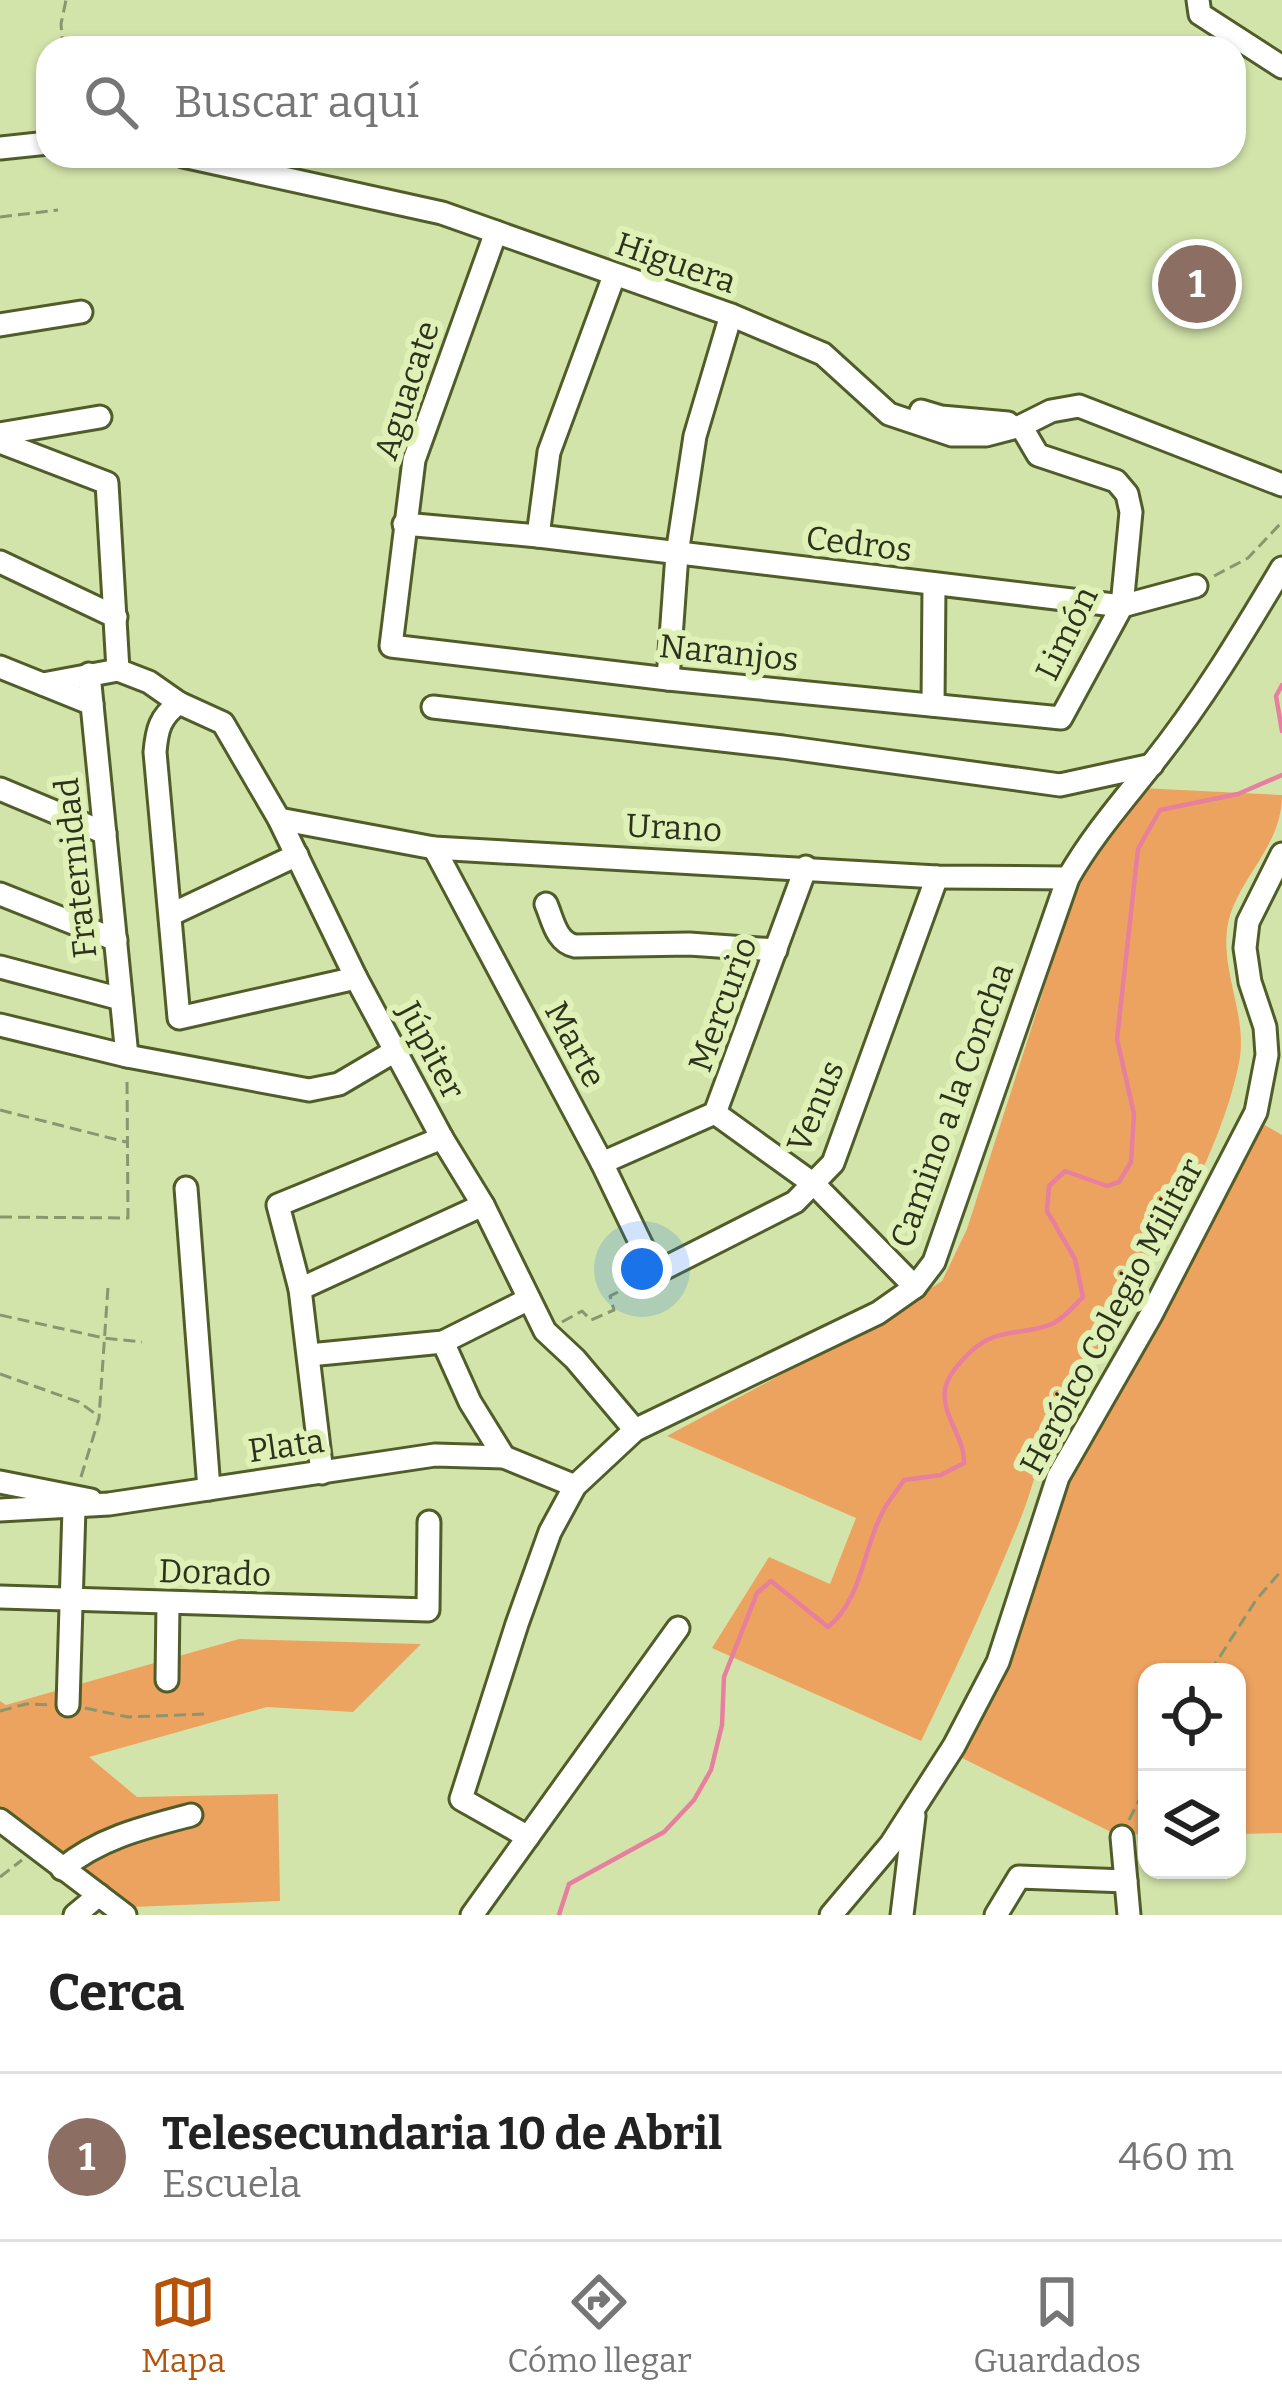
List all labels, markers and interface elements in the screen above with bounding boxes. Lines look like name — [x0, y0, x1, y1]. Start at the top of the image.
search box — [36, 36, 1246, 168]
icon: search — [78, 69, 144, 135]
text: Buscar aquí — [174, 75, 419, 129]
street label: Higuera — [610, 224, 741, 302]
pin: 1 — [1158, 239, 1236, 329]
street label: Aguacate — [366, 316, 448, 465]
street label: Cedros — [804, 518, 914, 570]
street label: Limón — [1027, 580, 1107, 687]
street label: Naranjos — [657, 626, 801, 680]
street label: Fraternidad — [47, 776, 105, 960]
street label: Urano — [625, 806, 723, 850]
street label: Mercurio — [680, 931, 766, 1077]
street label: Camino a la Concha — [882, 958, 1022, 1253]
street label: Júpiter — [388, 994, 474, 1106]
street label: Marte — [536, 995, 614, 1094]
street label: Venus — [779, 1055, 853, 1158]
street label: Heróico Colegio Militar — [1012, 1152, 1212, 1481]
your location — [612, 1239, 672, 1299]
street label: Plata — [246, 1421, 327, 1471]
street label: Dorado — [158, 1551, 272, 1595]
map controls — [1138, 1663, 1246, 1879]
button: locate — [1138, 1663, 1246, 1771]
button: layers — [1138, 1771, 1246, 1879]
text: Cerca — [48, 1962, 184, 2024]
text: Telesecundaria 10 de Abril — [162, 2107, 722, 2161]
text: 1 — [79, 2134, 95, 2180]
text: 460 m — [1118, 2134, 1234, 2180]
text: Escuela — [162, 2161, 301, 2207]
tab: Mapa — [141, 2269, 226, 2381]
tab: Cómo llegar — [507, 2269, 692, 2381]
tab: Guardados — [973, 2269, 1141, 2381]

